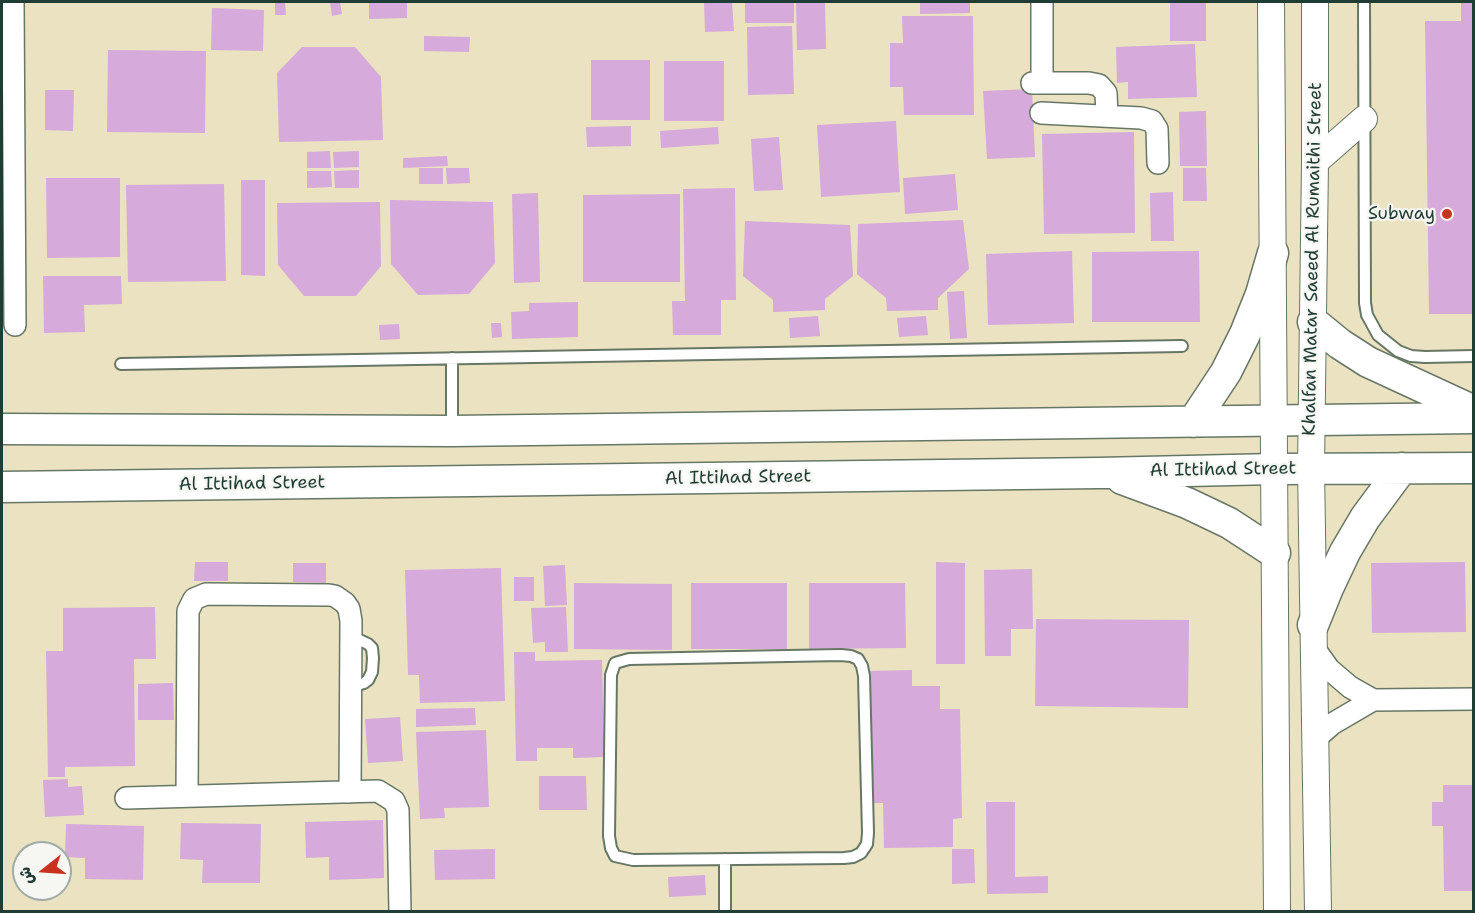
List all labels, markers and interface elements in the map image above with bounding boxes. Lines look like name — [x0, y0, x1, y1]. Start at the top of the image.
street label: Khalfan Matar Saeed Al Rumaithi Street — [1299, 82, 1327, 436]
place label: Subway — [1368, 203, 1435, 225]
marker: Subway — [1440, 207, 1454, 221]
street label: Al Ittihad Street — [1150, 458, 1296, 482]
street label: Al Ittihad Street — [665, 466, 811, 490]
street label: Al Ittihad Street — [179, 472, 325, 496]
north arrow — [12, 841, 72, 901]
text: ش — [14, 864, 39, 887]

